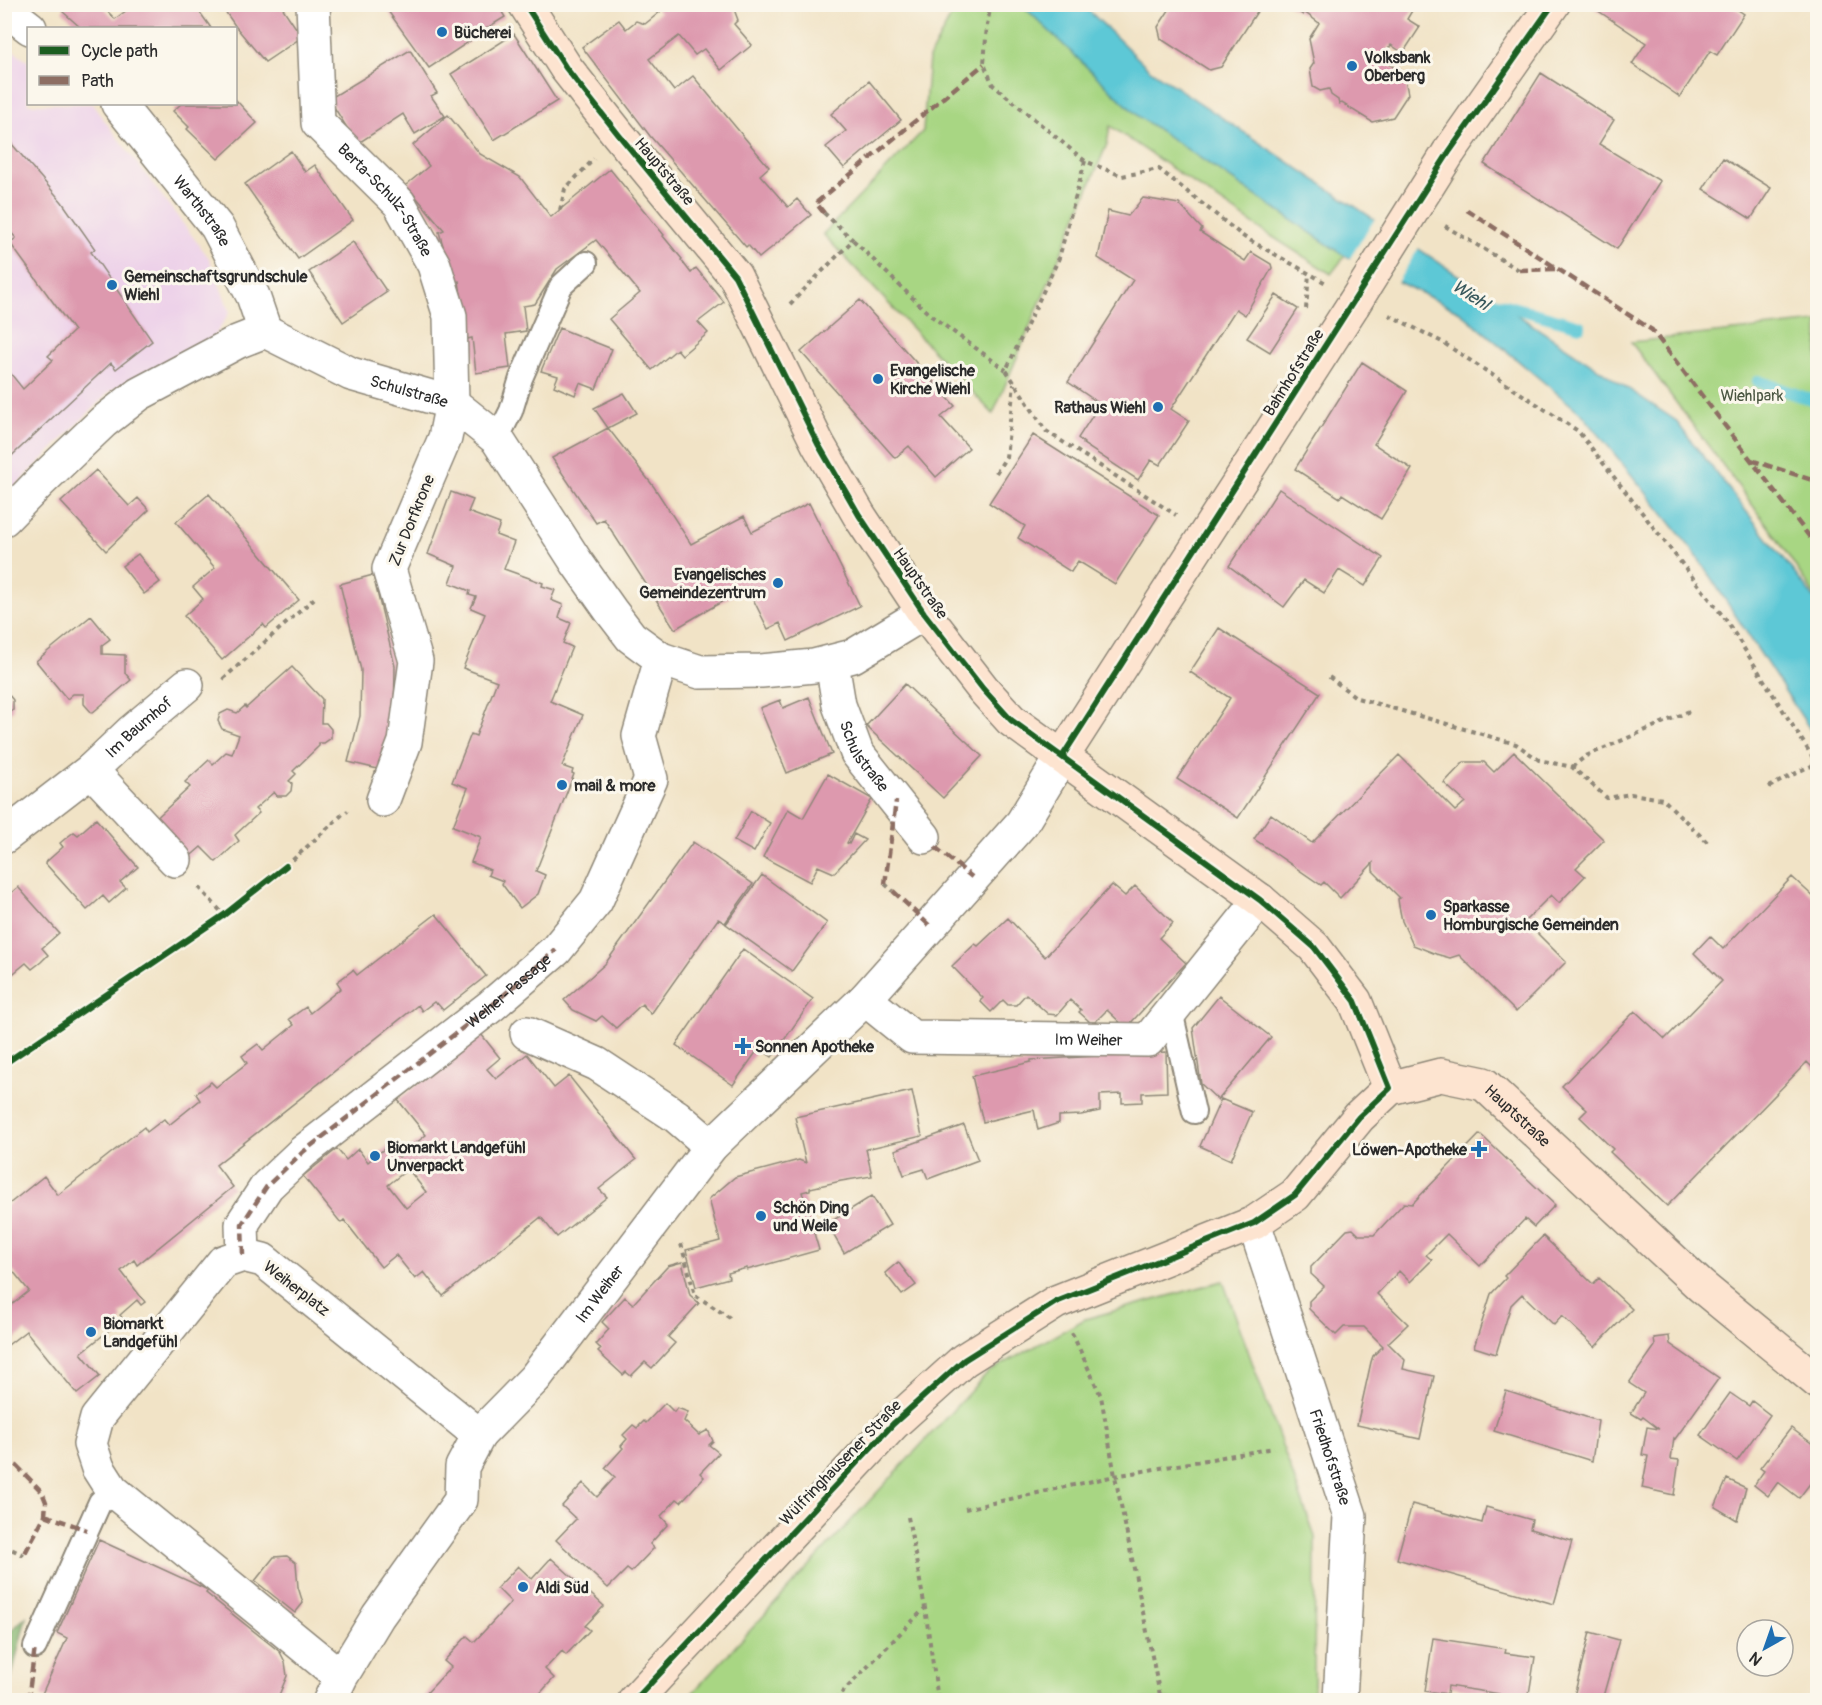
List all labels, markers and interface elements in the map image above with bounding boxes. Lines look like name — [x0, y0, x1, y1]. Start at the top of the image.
place label: Bücherei — [454, 23, 511, 43]
marker: Bücherei — [435, 25, 449, 39]
legend — [27, 27, 237, 105]
text: Cycle path — [81, 40, 158, 63]
place label: Volksbank Oberberg — [1364, 48, 1431, 86]
marker: Volksbank Oberberg — [1345, 59, 1359, 73]
text: Path — [81, 70, 114, 93]
street label: Hauptstraße — [630, 134, 699, 210]
street label: Berta-Schulz-Straße — [333, 139, 436, 260]
street label: Warthstraße — [168, 171, 234, 250]
place label: Gemeinschaftsgrundschule Wiehl — [124, 267, 309, 305]
water label: Wiehl — [1448, 275, 1495, 317]
marker: Gemeinschaftsgrundschule Wiehl — [105, 278, 119, 292]
street label: Bahnhofstraße — [1259, 325, 1329, 420]
place label: Evangelische Kirche Wiehl — [890, 361, 976, 399]
street label: Schulstraße — [368, 371, 450, 412]
marker: Evangelische Kirche Wiehl — [871, 372, 885, 386]
park label: Wiehlpark — [1720, 386, 1784, 406]
place label: Rathaus Wiehl — [1054, 398, 1146, 418]
marker: Rathaus Wiehl — [1151, 400, 1165, 414]
street label: Zur Dorfkrone — [385, 472, 439, 569]
street label: Hauptstraße — [888, 544, 952, 623]
place label: Evangelisches Gemeindezentrum — [639, 565, 767, 603]
marker: Evangelisches Gemeindezentrum — [771, 576, 785, 590]
street label: Im Baumhof — [101, 692, 177, 762]
street label: Schulstraße — [835, 718, 893, 796]
place label: mail & more — [574, 776, 656, 796]
marker: mail & more — [555, 778, 569, 792]
place label: Sparkasse Homburgische Gemeinden — [1443, 897, 1619, 935]
marker: Sparkasse Homburgische Gemeinden — [1424, 908, 1438, 922]
street label: Weiher-Passage — [462, 950, 556, 1033]
street label: Im Weiher — [1055, 1030, 1123, 1051]
place label: Sonnen Apotheke — [755, 1037, 875, 1057]
marker: Sonnen Apotheke — [736, 1039, 750, 1053]
street label: Hauptstraße — [1480, 1081, 1554, 1152]
place label: Biomarkt Landgefühl Unverpackt — [387, 1138, 526, 1176]
place label: Löwen-Apotheke — [1352, 1140, 1468, 1160]
marker: Löwen-Apotheke — [1472, 1142, 1486, 1156]
marker: Biomarkt Landgefühl Unverpackt — [368, 1149, 382, 1163]
place label: Schön Ding und Weile — [773, 1198, 849, 1236]
marker: Schön Ding und Weile — [754, 1209, 768, 1223]
street label: Weiherplatz — [259, 1257, 334, 1321]
street label: Im Weiher — [571, 1261, 629, 1327]
place label: Biomarkt Landgefühl — [103, 1314, 178, 1352]
marker: Biomarkt Landgefühl — [84, 1325, 98, 1339]
street label: Wülfringhausener Straße — [776, 1396, 906, 1530]
street label: Friedhofstraße — [1305, 1406, 1355, 1508]
place label: Aldi Süd — [535, 1578, 589, 1598]
marker: Aldi Süd — [516, 1580, 530, 1594]
north arrow — [1735, 1618, 1795, 1678]
text: N — [1745, 1647, 1767, 1670]

